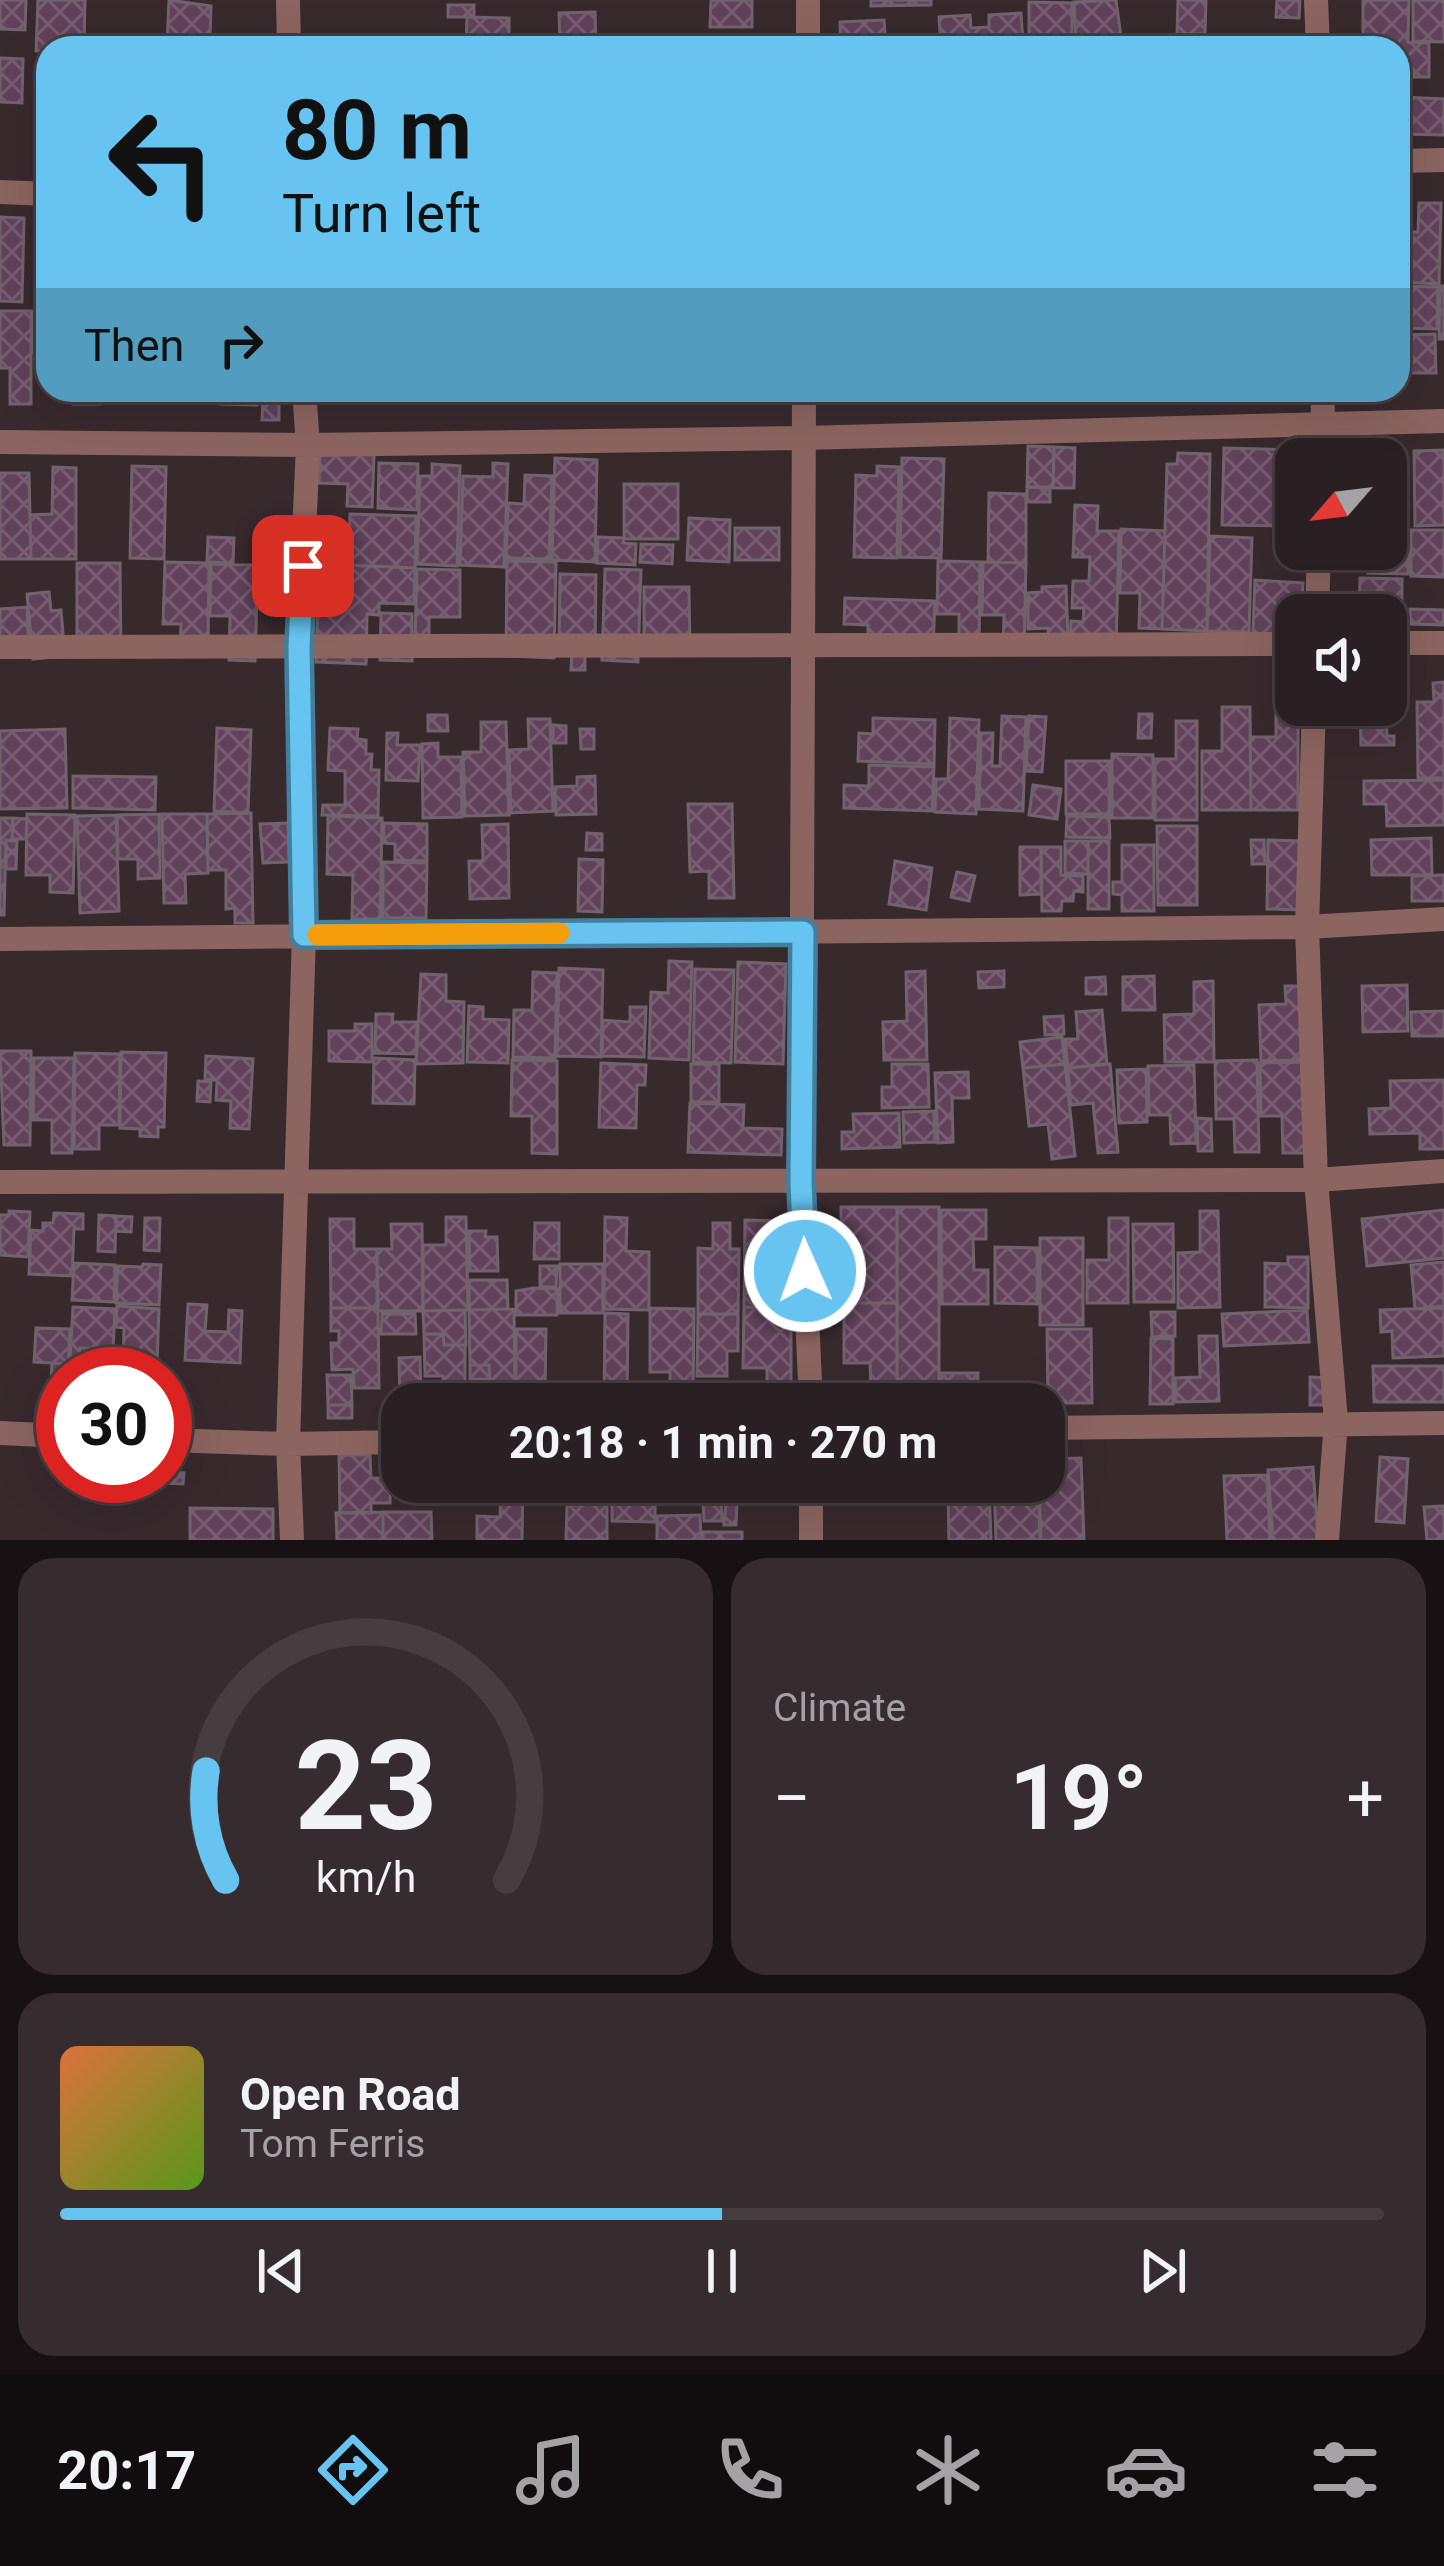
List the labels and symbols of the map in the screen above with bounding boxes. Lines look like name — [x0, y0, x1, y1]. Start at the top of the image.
north arrow — [1275, 438, 1407, 570]
pin — [252, 515, 354, 617]
position arrow — [742, 1208, 868, 1334]
speed limit sign: 30 — [36, 1347, 192, 1503]

